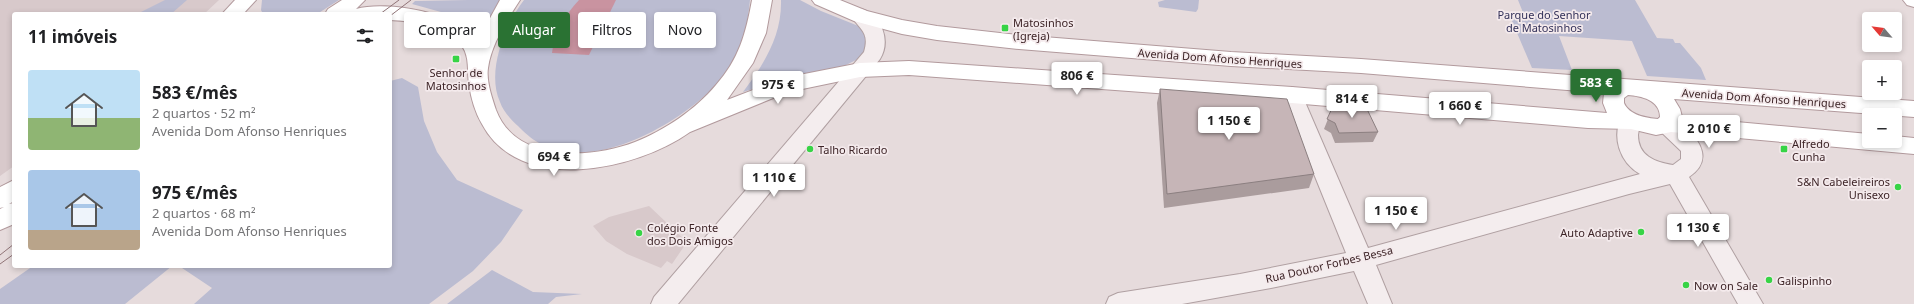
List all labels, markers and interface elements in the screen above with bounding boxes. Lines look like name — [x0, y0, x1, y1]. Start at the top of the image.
park label: Parque do Senhor de Matosinhos — [1497, 7, 1591, 35]
chip: Comprar — [404, 12, 490, 48]
chip: Alugar — [498, 12, 570, 48]
chip: Filtros — [578, 12, 646, 48]
chip: Novo — [654, 12, 716, 48]
north arrow — [1862, 12, 1902, 52]
map controls — [1862, 12, 1902, 148]
place label: Matosinhos (Igreja) — [1013, 15, 1073, 43]
marker: Matosinhos (Igreja) — [1000, 23, 1010, 33]
text: 11 imóveis — [28, 25, 117, 48]
icon: filters — [354, 25, 376, 47]
street label: Avenida Dom Afonso Henriques — [1137, 45, 1303, 71]
marker: Senhor de Matosinhos — [451, 54, 461, 64]
button: + — [1862, 60, 1902, 100]
pin: 806 € — [1049, 62, 1105, 96]
place label: Senhor de Matosinhos — [426, 65, 486, 93]
text: 806 € — [1060, 66, 1094, 84]
pin: 583 € — [1568, 69, 1624, 103]
pin: 975 € — [750, 71, 806, 105]
text: 583 € — [1579, 73, 1613, 91]
text: 975 € — [761, 75, 795, 93]
text: 583 €/mês — [152, 81, 238, 104]
pin: 814 € — [1324, 85, 1380, 119]
street label: Avenida Dom Afonso Henriques — [1681, 85, 1847, 111]
icon: home — [60, 86, 108, 134]
text: 814 € — [1335, 89, 1369, 107]
pin: 1 660 € — [1423, 92, 1497, 126]
text: 1 660 € — [1438, 96, 1482, 114]
text: 2 quartos · 52 m² — [152, 104, 256, 122]
pin: 1 150 € — [1192, 107, 1266, 141]
button: − — [1862, 108, 1902, 148]
text: 1 150 € — [1207, 111, 1251, 129]
pin: 2 010 € — [1672, 115, 1746, 149]
text: 2 010 € — [1687, 119, 1731, 137]
text: Avenida Dom Afonso Henriques — [152, 122, 347, 140]
place label: Alfredo Cunha — [1792, 136, 1830, 164]
place label: Talho Ricardo — [818, 142, 888, 157]
pin: 694 € — [526, 143, 582, 177]
marker: Talho Ricardo — [805, 144, 815, 154]
marker: Alfredo Cunha — [1779, 144, 1789, 154]
text: 694 € — [537, 147, 571, 165]
pin: 1 110 € — [737, 164, 811, 198]
text: 1 110 € — [752, 168, 796, 186]
place label: S&N Cabeleireiros Unisexo — [1797, 174, 1890, 202]
text: 975 €/mês — [152, 181, 238, 204]
marker: S&N Cabeleireiros Unisexo — [1893, 182, 1903, 192]
icon: home — [60, 186, 108, 234]
pin: 1 150 € — [1359, 197, 1433, 231]
text: 1 150 € — [1374, 201, 1418, 219]
text: 2 quartos · 68 m² — [152, 204, 256, 222]
pin: 1 130 € — [1661, 214, 1735, 248]
text: 1 130 € — [1676, 218, 1720, 236]
place label: Colégio Fonte dos Dois Amigos — [647, 220, 733, 248]
text: Avenida Dom Afonso Henriques — [152, 222, 347, 240]
place label: Auto Adaptive — [1560, 225, 1633, 240]
marker: Auto Adaptive — [1636, 227, 1646, 237]
marker: Colégio Fonte dos Dois Amigos — [634, 228, 644, 238]
street label: Rua Doutor Forbes Bessa — [1264, 242, 1394, 286]
place label: Galispinho — [1777, 273, 1832, 288]
marker: Galispinho — [1764, 275, 1774, 285]
place label: Now on Sale — [1694, 278, 1758, 293]
marker: Now on Sale — [1681, 280, 1691, 290]

